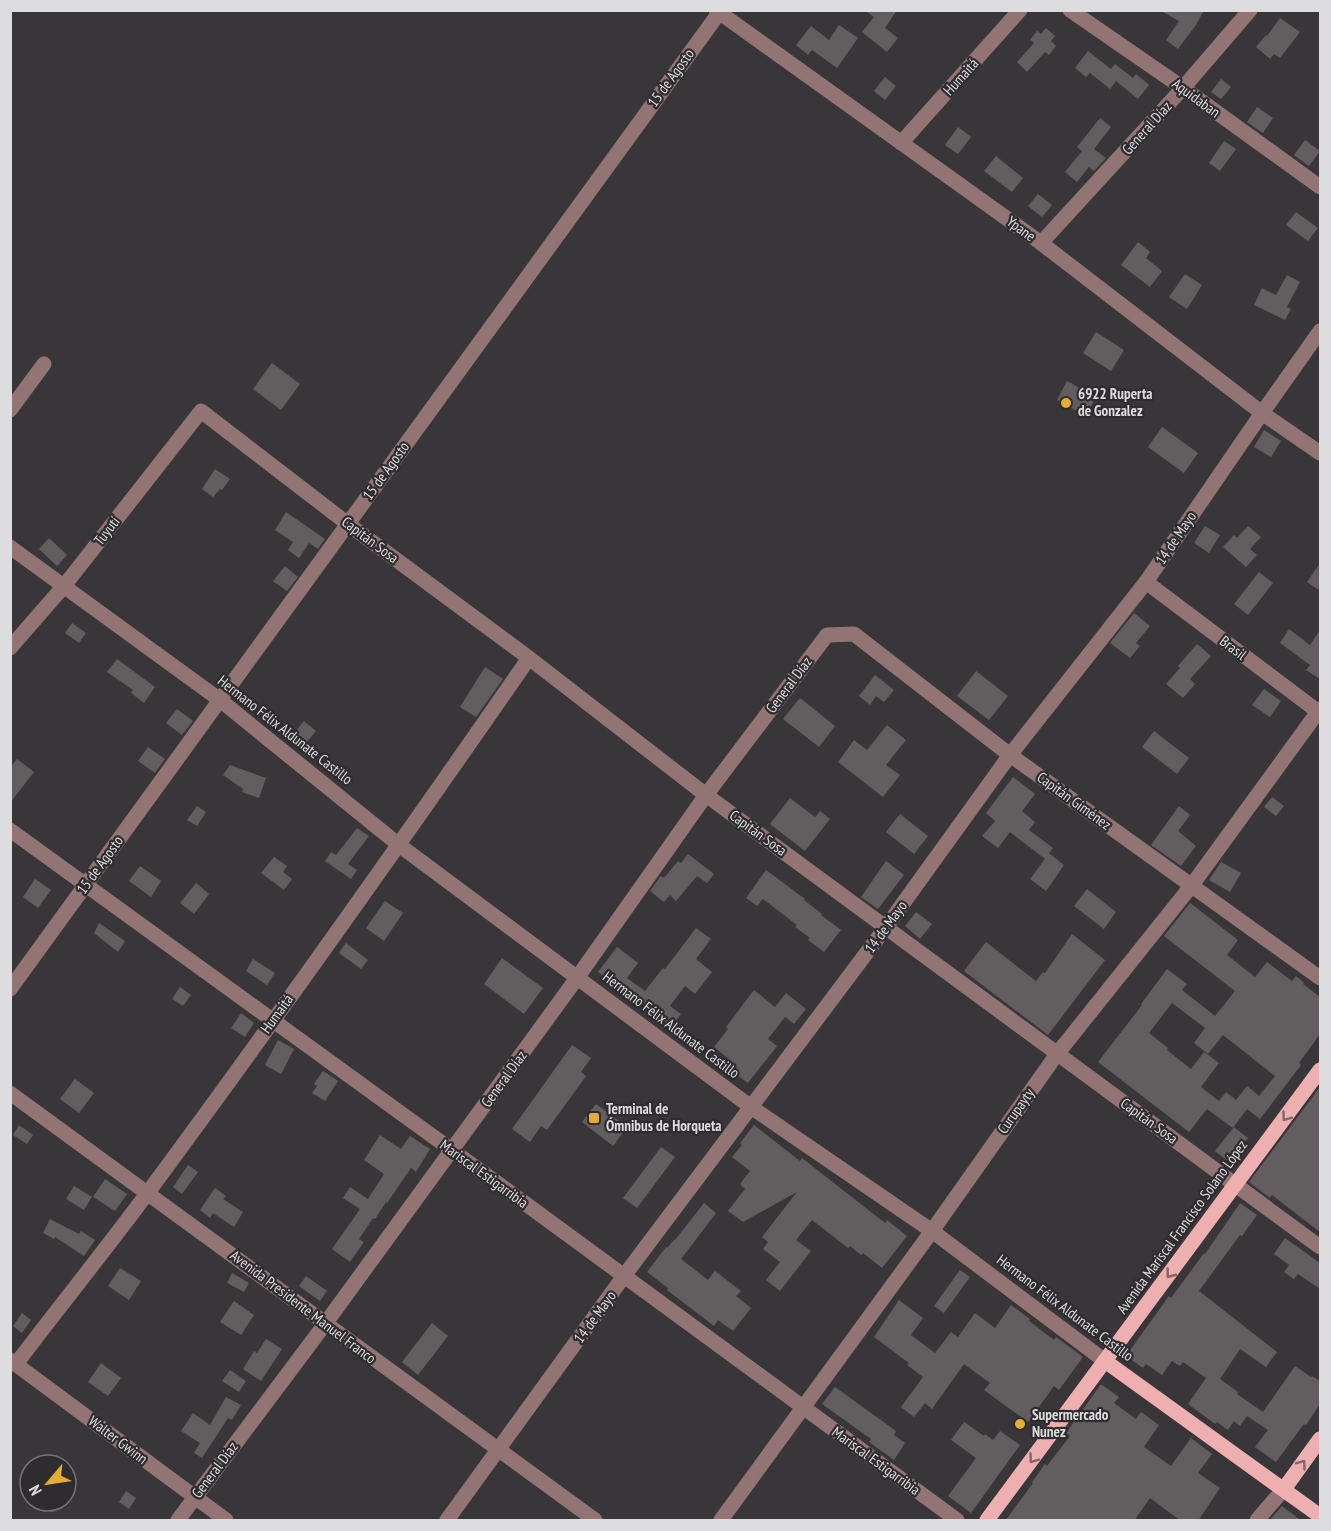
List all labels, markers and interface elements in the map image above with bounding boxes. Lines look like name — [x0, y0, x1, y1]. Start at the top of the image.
street label: 15 de Agosto — [643, 45, 698, 111]
street label: Humaitá — [939, 54, 982, 99]
street label: Aquidaban — [1169, 74, 1224, 121]
street label: General Díaz — [1118, 97, 1176, 158]
street label: Ypane — [1003, 212, 1040, 245]
place label: 6922 Ruperta de Gonzalez — [1078, 384, 1152, 420]
marker: 6922 Ruperta de Gonzalez — [1059, 396, 1073, 410]
street label: 15 de Agosto — [358, 438, 413, 504]
street label: 14 de Mayo — [1151, 507, 1200, 568]
street label: Tuyutí — [89, 512, 124, 549]
street label: Capitán Sosa — [338, 512, 403, 567]
street label: Brasil — [1216, 631, 1251, 664]
street label: General Díaz — [761, 653, 816, 717]
street label: Hermano Félix Aldunate Castillo — [214, 671, 357, 788]
street label: Capitán Giménez — [1034, 767, 1115, 834]
street label: Capitán Sosa — [726, 805, 791, 860]
street label: 15 de Agosto — [72, 832, 127, 898]
street label: 14 de Mayo — [860, 897, 911, 957]
street label: Hermano Félix Aldunate Castillo — [599, 967, 743, 1082]
street label: Humaitá — [256, 990, 297, 1037]
street label: General Díaz — [477, 1047, 531, 1111]
street label: Curupayty — [993, 1084, 1038, 1137]
street label: Capitán Sosa — [1117, 1093, 1182, 1148]
place label: Terminal de Ómnibus de Horqueta — [606, 1099, 722, 1135]
one-way arrow — [1282, 1110, 1293, 1121]
marker: Terminal de Ómnibus de Horqueta — [587, 1111, 601, 1125]
street label: Mariscal Estigarribia — [436, 1135, 532, 1212]
street label: Avenida Mariscal Francisco Solano López — [1112, 1136, 1251, 1317]
street label: Avenida Presidente Manuel Franco — [227, 1246, 380, 1368]
street label: Hermano Félix Aldunate Castillo — [993, 1250, 1137, 1365]
one-way arrow — [1166, 1267, 1177, 1278]
street label: 14 de Mayo — [569, 1287, 620, 1347]
place label: Supermercado Nunez — [1032, 1405, 1109, 1441]
street label: Walter Gwinn — [85, 1411, 152, 1468]
marker: Supermercado Nunez — [1013, 1417, 1027, 1431]
street label: Mariscal Estigarribia — [828, 1422, 924, 1499]
street label: General Díaz — [187, 1438, 242, 1502]
one-way arrow — [1029, 1452, 1040, 1463]
north arrow — [18, 1453, 78, 1513]
one-way arrow — [1295, 1460, 1306, 1471]
text: N — [24, 1482, 46, 1499]

